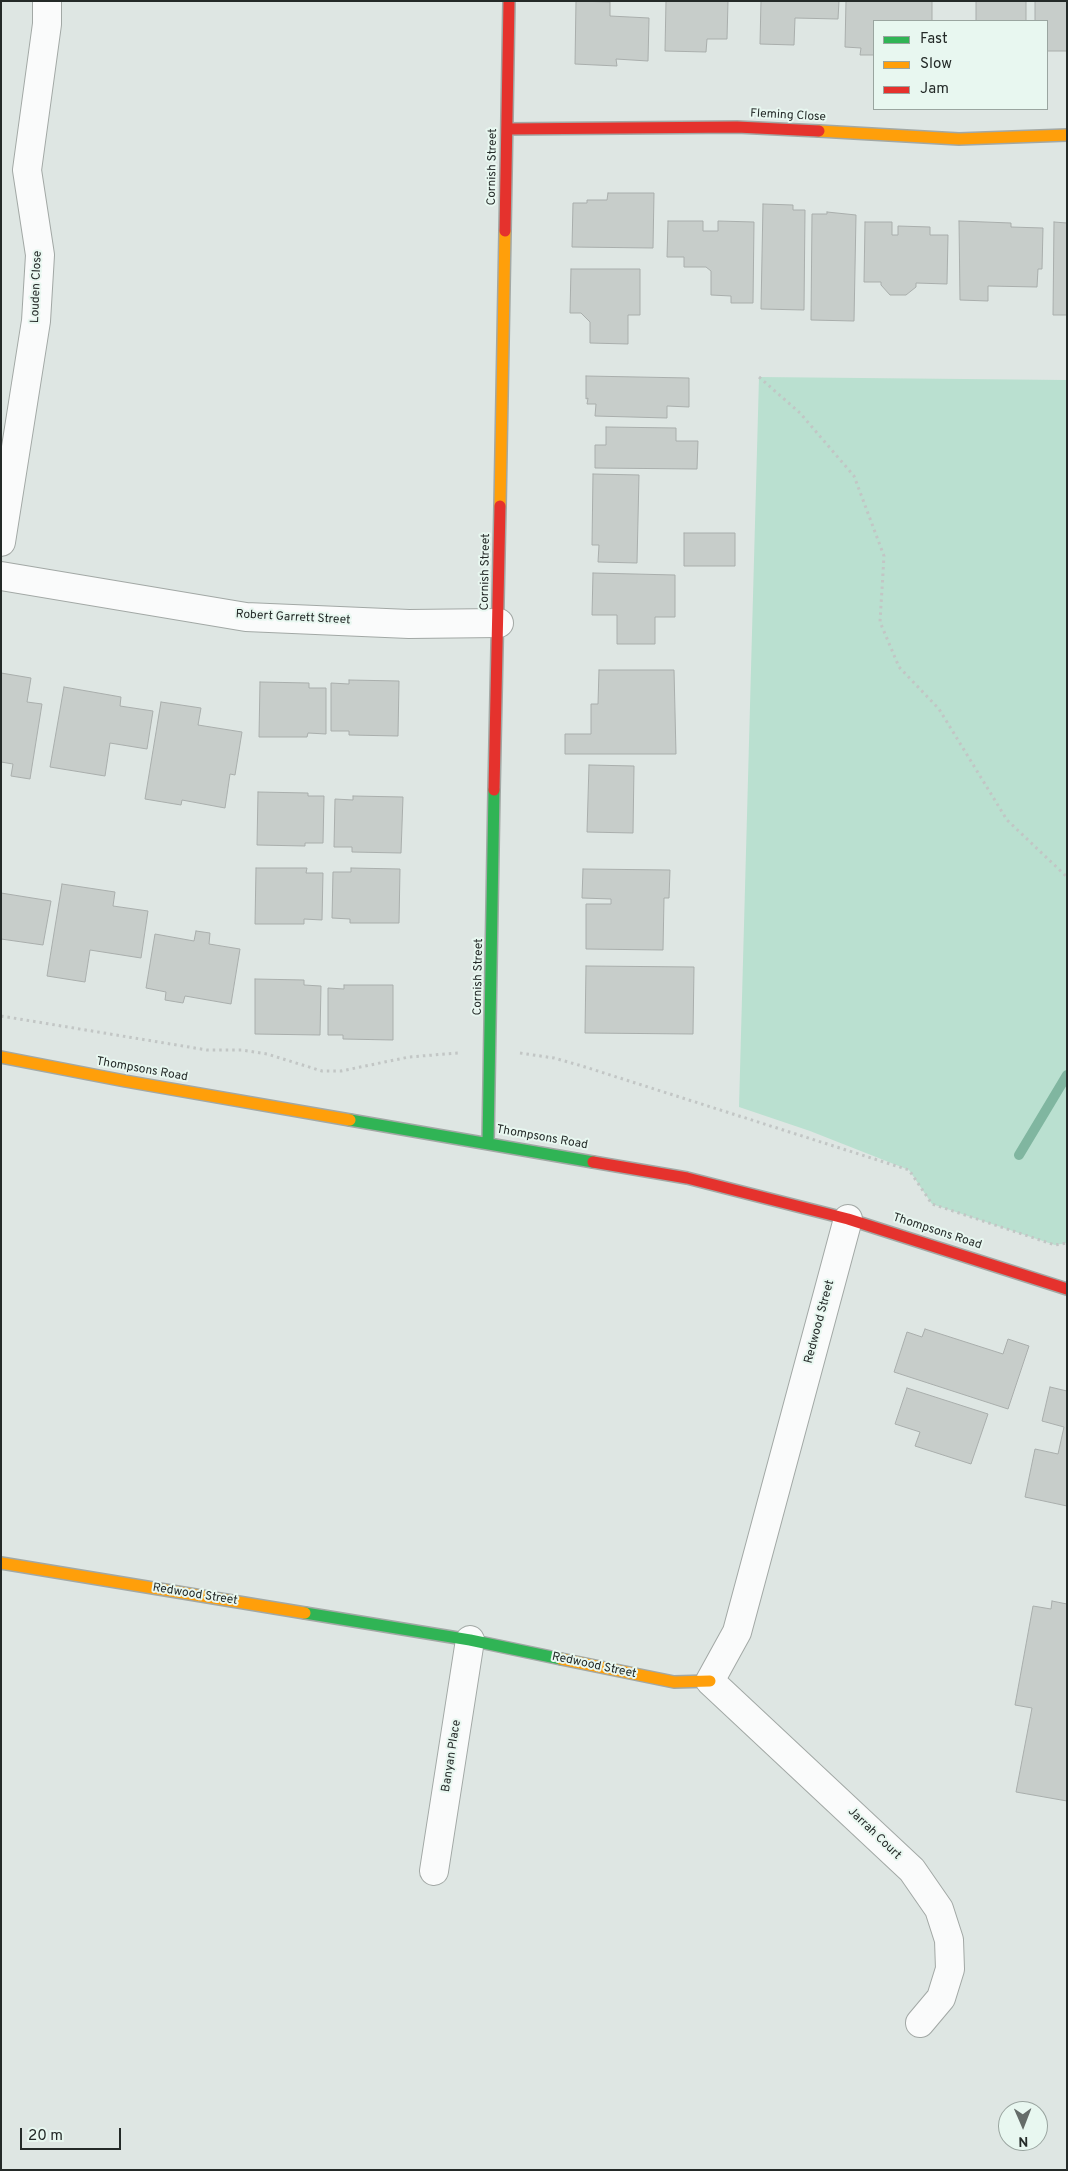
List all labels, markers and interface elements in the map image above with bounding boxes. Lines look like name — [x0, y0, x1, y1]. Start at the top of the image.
legend — [873, 20, 1048, 110]
text: Fast — [920, 30, 948, 49]
text: Slow — [920, 55, 952, 74]
text: Jam — [920, 80, 949, 99]
street label: Fleming Close — [750, 107, 826, 125]
street label: Cornish Street — [485, 128, 501, 206]
street label: Louden Close — [29, 251, 45, 323]
street label: Cornish Street — [478, 533, 494, 611]
street label: Robert Garrett Street — [235, 608, 351, 628]
street label: Cornish Street — [471, 938, 487, 1016]
street label: Thompsons Road — [95, 1055, 189, 1085]
street label: Thompsons Road — [495, 1123, 589, 1153]
street label: Thompsons Road — [891, 1211, 983, 1253]
street label: Redwood Street — [802, 1279, 838, 1365]
street label: Redwood Street — [151, 1581, 239, 1609]
street label: Redwood Street — [550, 1650, 638, 1682]
street label: Banyan Place — [439, 1719, 465, 1793]
street label: Jarrah Court — [844, 1805, 904, 1863]
north arrow — [998, 2101, 1048, 2151]
scale bar — [22, 2118, 124, 2150]
text: 20 m — [28, 2127, 63, 2146]
text: N — [1018, 2132, 1028, 2149]

